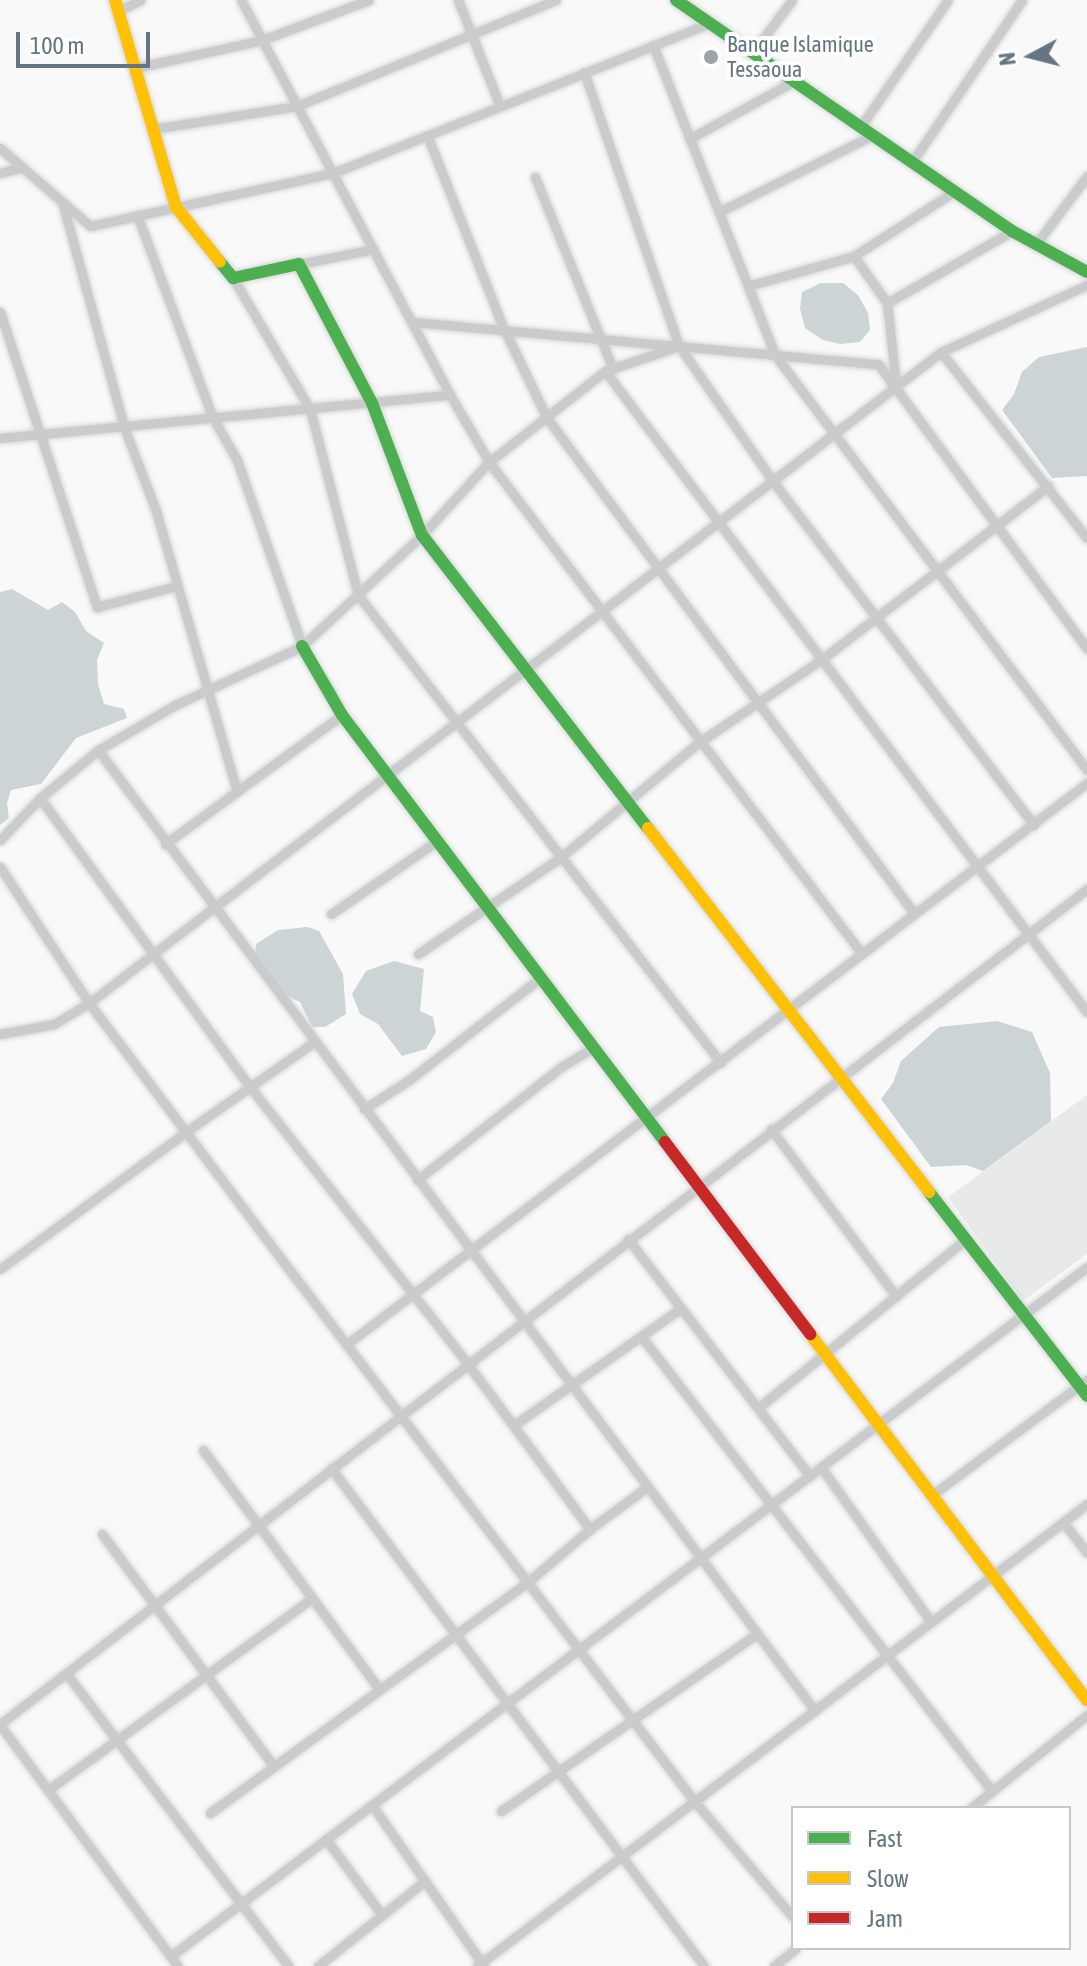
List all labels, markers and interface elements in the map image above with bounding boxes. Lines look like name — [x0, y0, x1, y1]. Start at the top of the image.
scale bar — [20, 16, 154, 66]
north arrow — [991, 16, 1071, 96]
place label: Banque Islamique Tessaoua — [727, 31, 874, 82]
text: 100 m — [30, 32, 84, 59]
marker: Banque Islamique Tessaoua — [702, 48, 720, 66]
text: N — [993, 51, 1021, 67]
legend — [791, 1806, 1071, 1950]
text: Fast — [867, 1825, 903, 1852]
text: Slow — [867, 1865, 909, 1892]
text: Jam — [867, 1905, 903, 1932]

